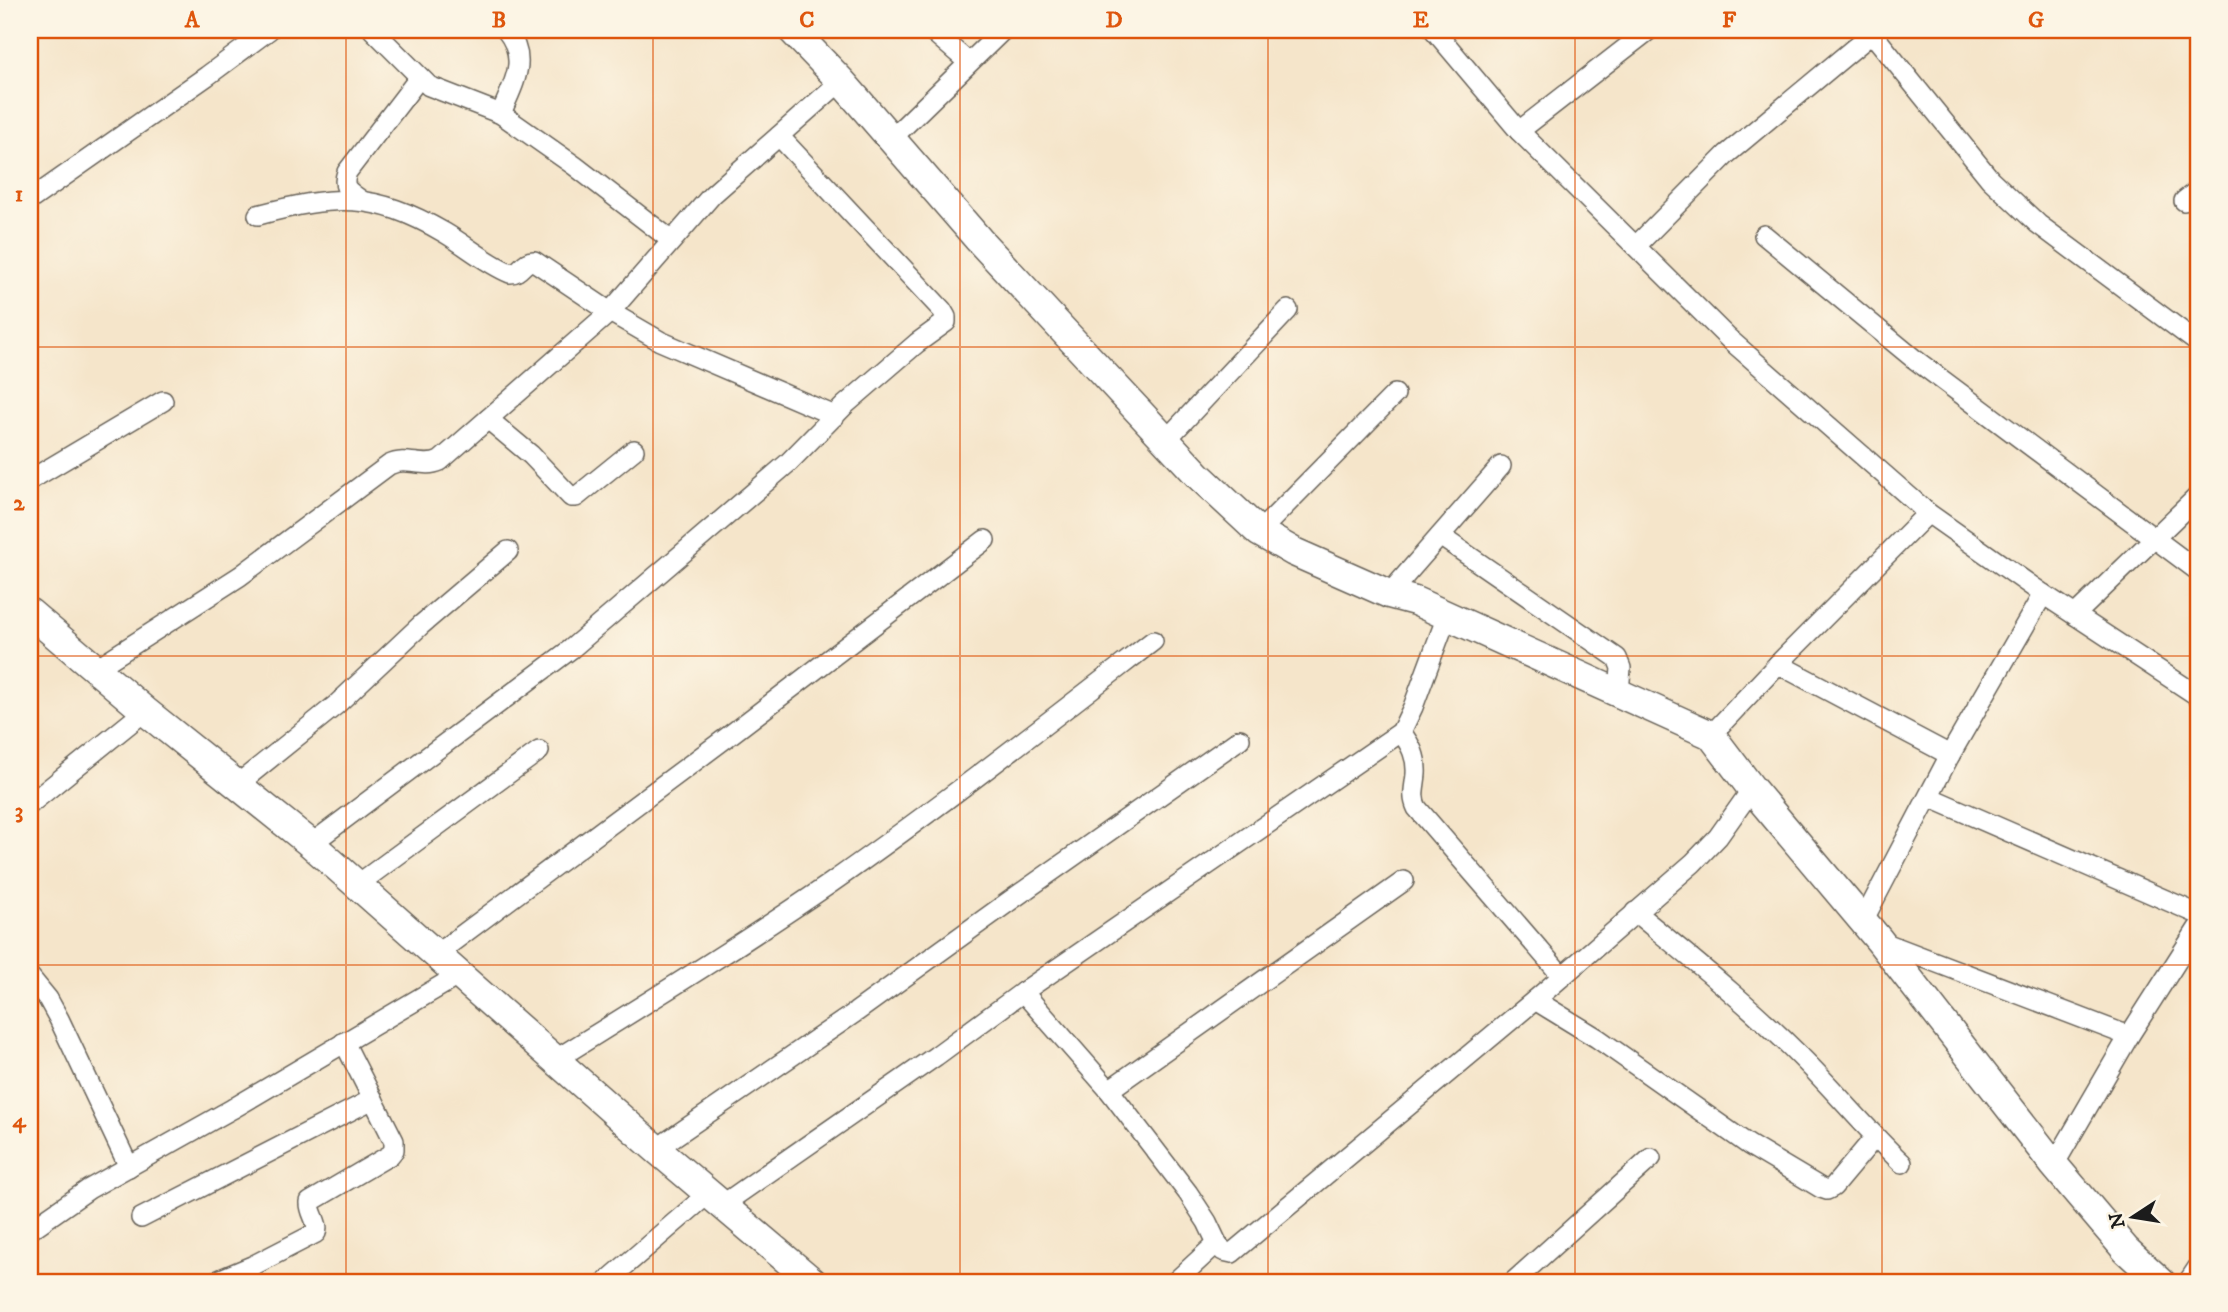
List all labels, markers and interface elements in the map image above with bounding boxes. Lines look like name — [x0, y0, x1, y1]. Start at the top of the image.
text: A — [184, 6, 201, 35]
text: B — [492, 6, 506, 35]
text: C — [799, 6, 815, 35]
text: D — [1105, 6, 1123, 35]
text: E — [1413, 6, 1429, 35]
text: F — [1722, 6, 1737, 35]
text: G — [2028, 6, 2044, 35]
text: 1 — [15, 180, 23, 209]
text: 2 — [13, 489, 25, 518]
text: 3 — [15, 797, 23, 826]
text: 4 — [12, 1106, 27, 1135]
north arrow — [2098, 1182, 2168, 1252]
text: N — [2105, 1210, 2131, 1230]

